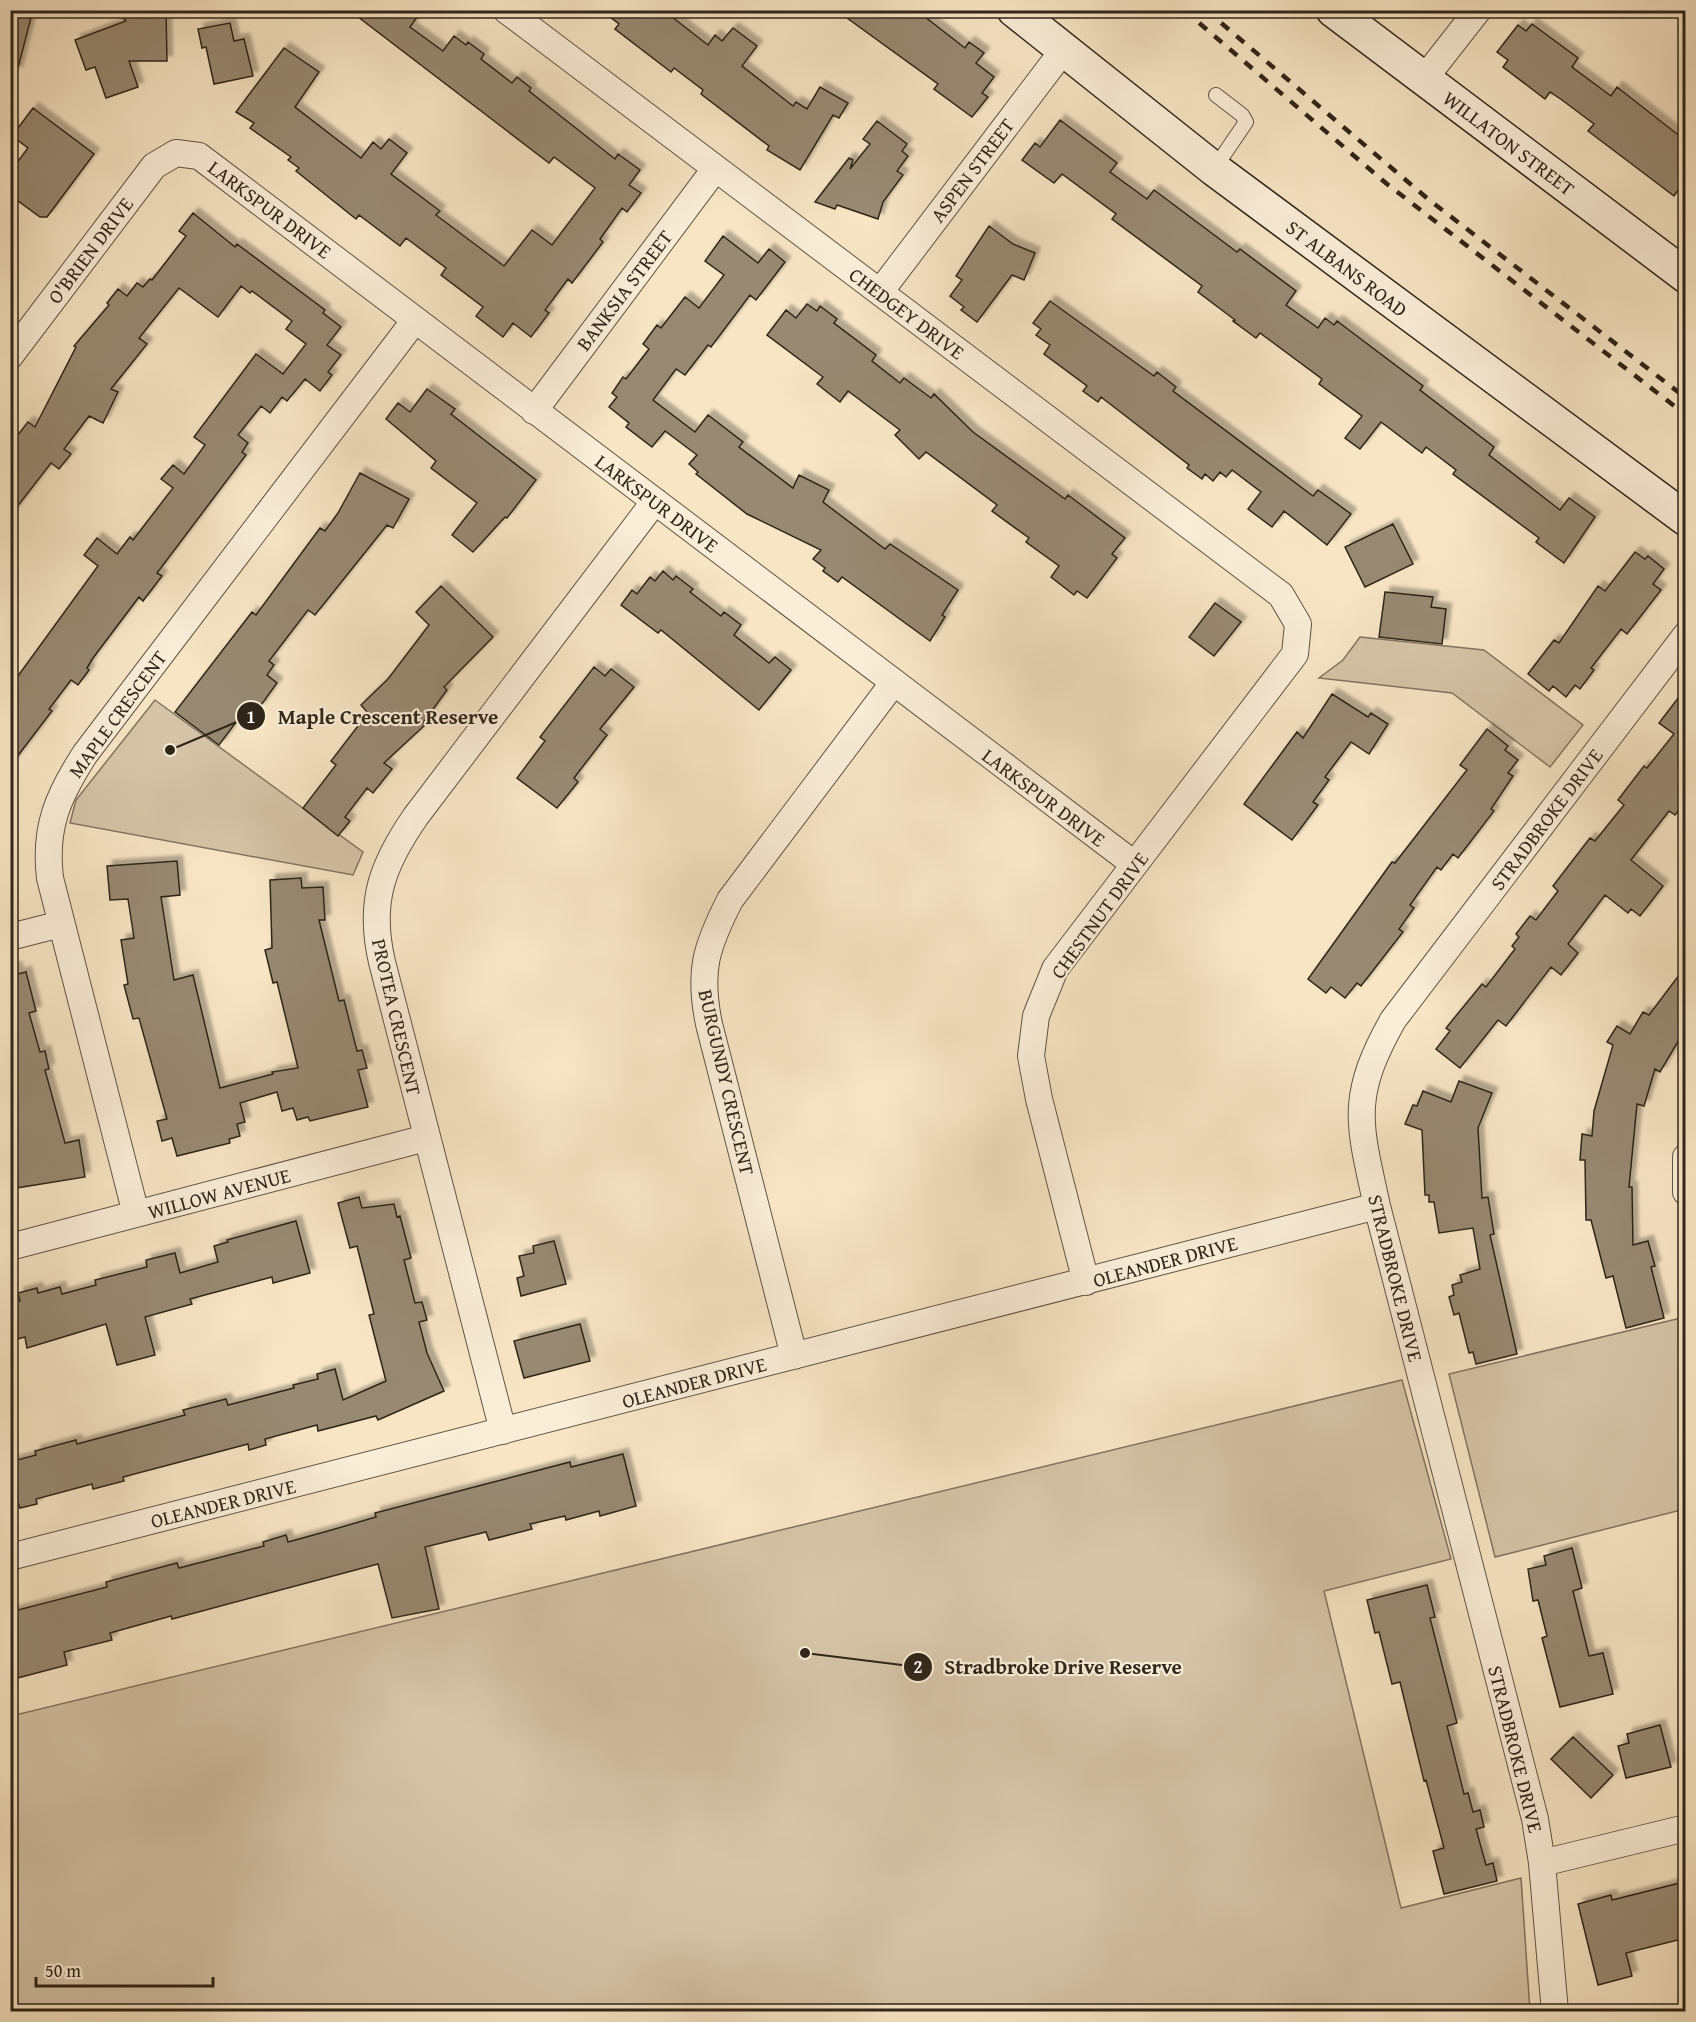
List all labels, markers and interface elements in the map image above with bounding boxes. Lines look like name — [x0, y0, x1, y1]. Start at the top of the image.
street label: WILLATON STREET — [1437, 84, 1581, 202]
street label: ASPEN STREET — [923, 112, 1021, 228]
street label: LARKSPUR DRIVE — [202, 153, 338, 265]
street label: O'BRIEN DRIVE — [40, 191, 140, 309]
street label: ST ALBANS ROAD — [1280, 213, 1414, 323]
street label: BANKSIA STREET — [569, 223, 679, 357]
street label: CHEDGEY DRIVE — [843, 260, 971, 366]
street label: LARKSPUR DRIVE — [589, 447, 725, 559]
street label: MAPLE CRESCENT — [61, 644, 173, 784]
callout: Maple Crescent Reserve — [236, 697, 510, 736]
text: Maple Crescent Reserve — [278, 701, 498, 732]
text: 1 — [246, 703, 256, 730]
street label: LARKSPUR DRIVE — [976, 741, 1112, 853]
street label: STRADBROKE DRIVE — [1483, 742, 1609, 896]
street label: CHESTNUT DRIVE — [1043, 846, 1155, 984]
street label: PROTEA CRESCENT — [365, 936, 429, 1098]
street label: BURGUNDY CRESCENT — [692, 986, 762, 1178]
street label: WILLOW AVENUE — [145, 1160, 293, 1226]
street label: STRADBROKE DRIVE — [1361, 1191, 1431, 1365]
street label: OLEANDER DRIVE — [1090, 1228, 1240, 1294]
street label: OLEANDER DRIVE — [619, 1349, 769, 1415]
street label: OLEANDER DRIVE — [147, 1471, 299, 1535]
callout: Stradbroke Drive Reserve — [903, 1647, 1194, 1686]
text: Stradbroke Drive Reserve — [944, 1651, 1182, 1682]
text: 2 — [913, 1653, 923, 1680]
street label: STRADBROKE DRIVE — [1481, 1662, 1551, 1836]
scale bar — [36, 1950, 213, 1988]
text: 50 m — [45, 1957, 81, 1984]

